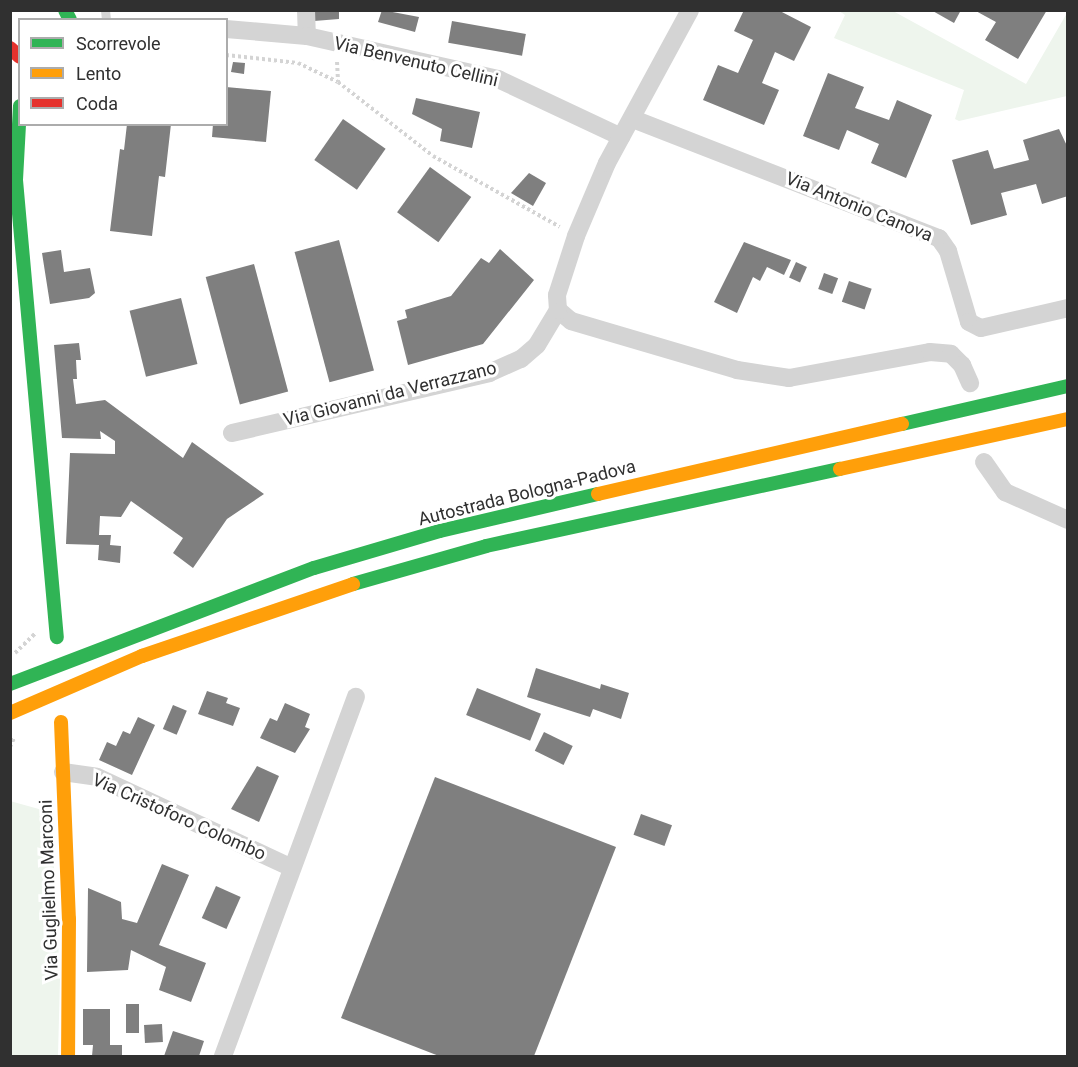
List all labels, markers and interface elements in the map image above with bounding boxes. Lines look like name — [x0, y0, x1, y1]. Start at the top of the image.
legend — [18, 18, 228, 126]
text: Scorrevole — [76, 33, 161, 54]
street label: Via Benvenuto Cellini — [332, 33, 500, 91]
text: Lento — [76, 63, 121, 84]
text: Coda — [76, 93, 118, 114]
street label: Via Antonio Canova — [782, 168, 936, 246]
street label: Via Giovanni da Verrazzano — [281, 357, 499, 431]
street label: Autostrada Bologna-Padova — [416, 456, 638, 530]
street label: Via Cristoforo Colombo — [89, 769, 269, 865]
street label: Via Guglielmo Marconi — [35, 799, 63, 981]

